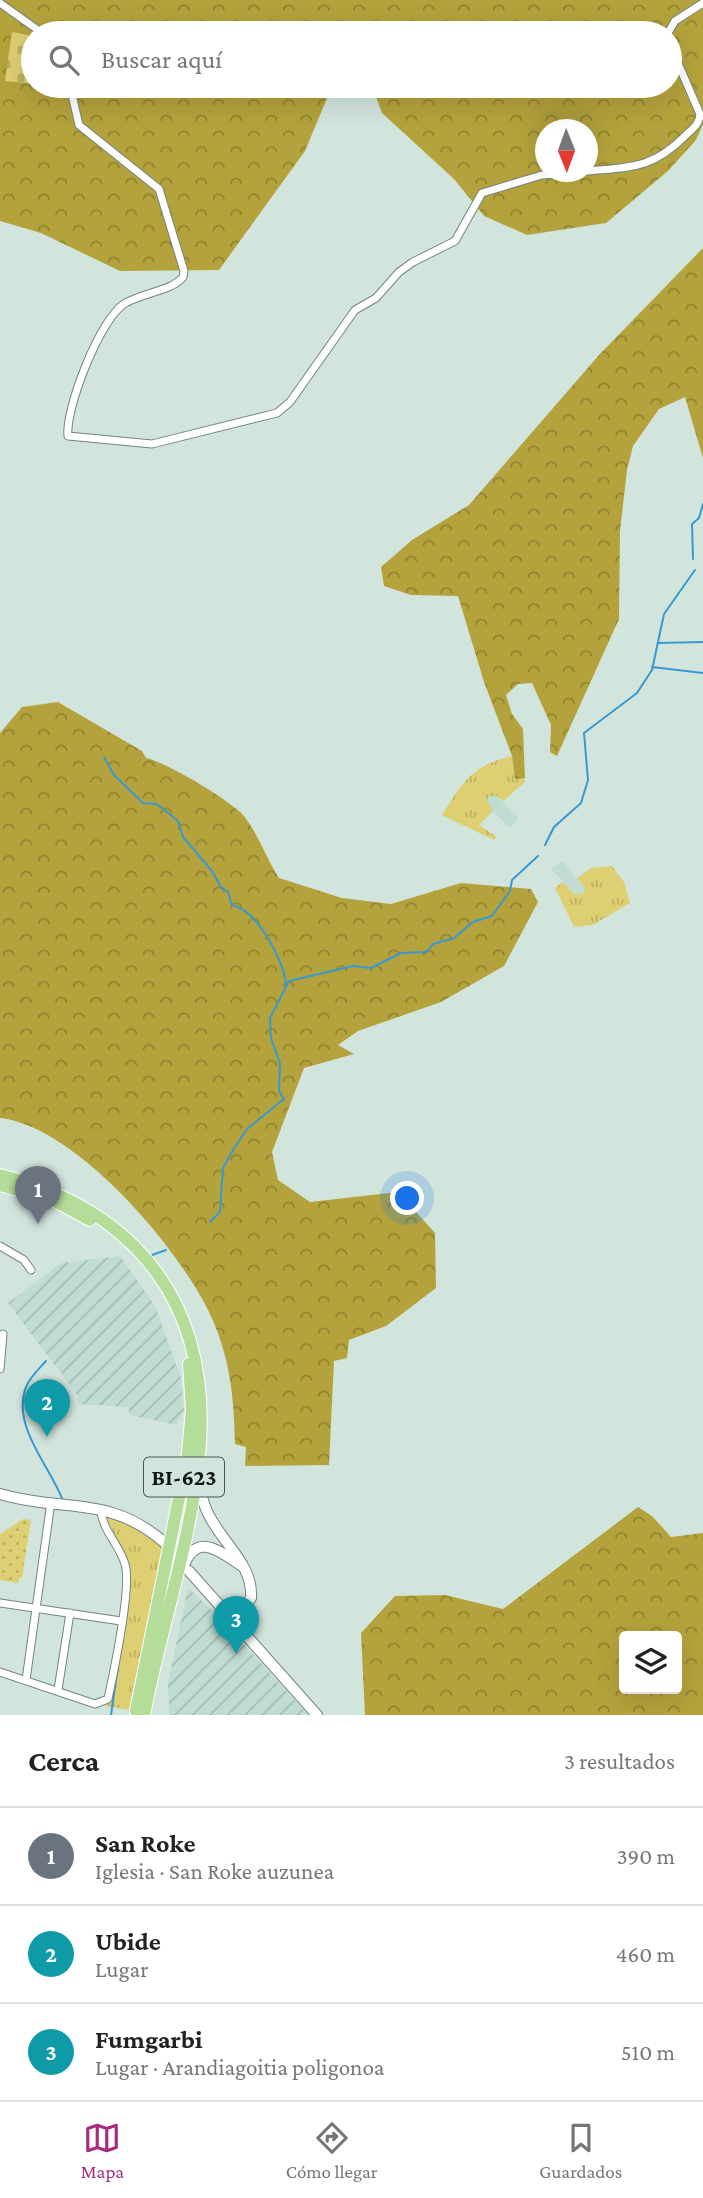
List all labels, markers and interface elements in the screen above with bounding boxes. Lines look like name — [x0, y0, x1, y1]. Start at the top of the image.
search box — [21, 21, 682, 98]
icon: search — [45, 41, 83, 79]
text: Buscar aquí — [101, 45, 222, 74]
north arrow — [535, 119, 598, 182]
pin: 1 — [15, 1166, 61, 1224]
your location — [390, 1181, 424, 1215]
pin: 2 — [24, 1379, 70, 1437]
road number: BI-623 — [144, 1458, 224, 1496]
pin: 3 — [213, 1596, 259, 1654]
map controls — [619, 1631, 682, 1694]
button: layers — [619, 1631, 682, 1694]
text: Cerca — [28, 1744, 99, 1777]
text: 3 resultados — [564, 1748, 675, 1774]
text: San Roke — [95, 1829, 195, 1858]
text: 1 — [47, 1843, 55, 1869]
text: 390 m — [617, 1843, 675, 1869]
text: Iglesia · San Roke auzunea — [95, 1858, 334, 1884]
text: Ubide — [95, 1927, 161, 1956]
text: 2 — [45, 1941, 57, 1967]
text: 460 m — [616, 1941, 675, 1967]
text: Lugar — [95, 1956, 148, 1982]
text: Fumgarbi — [95, 2025, 203, 2054]
text: 3 — [45, 2039, 57, 2065]
text: 510 m — [621, 2039, 675, 2065]
text: Lugar · Arandiagoitia poligonoa — [95, 2054, 384, 2080]
tab: Mapa — [81, 2119, 124, 2182]
tab: Cómo llegar — [286, 2119, 378, 2182]
tab: Guardados — [539, 2119, 622, 2182]

